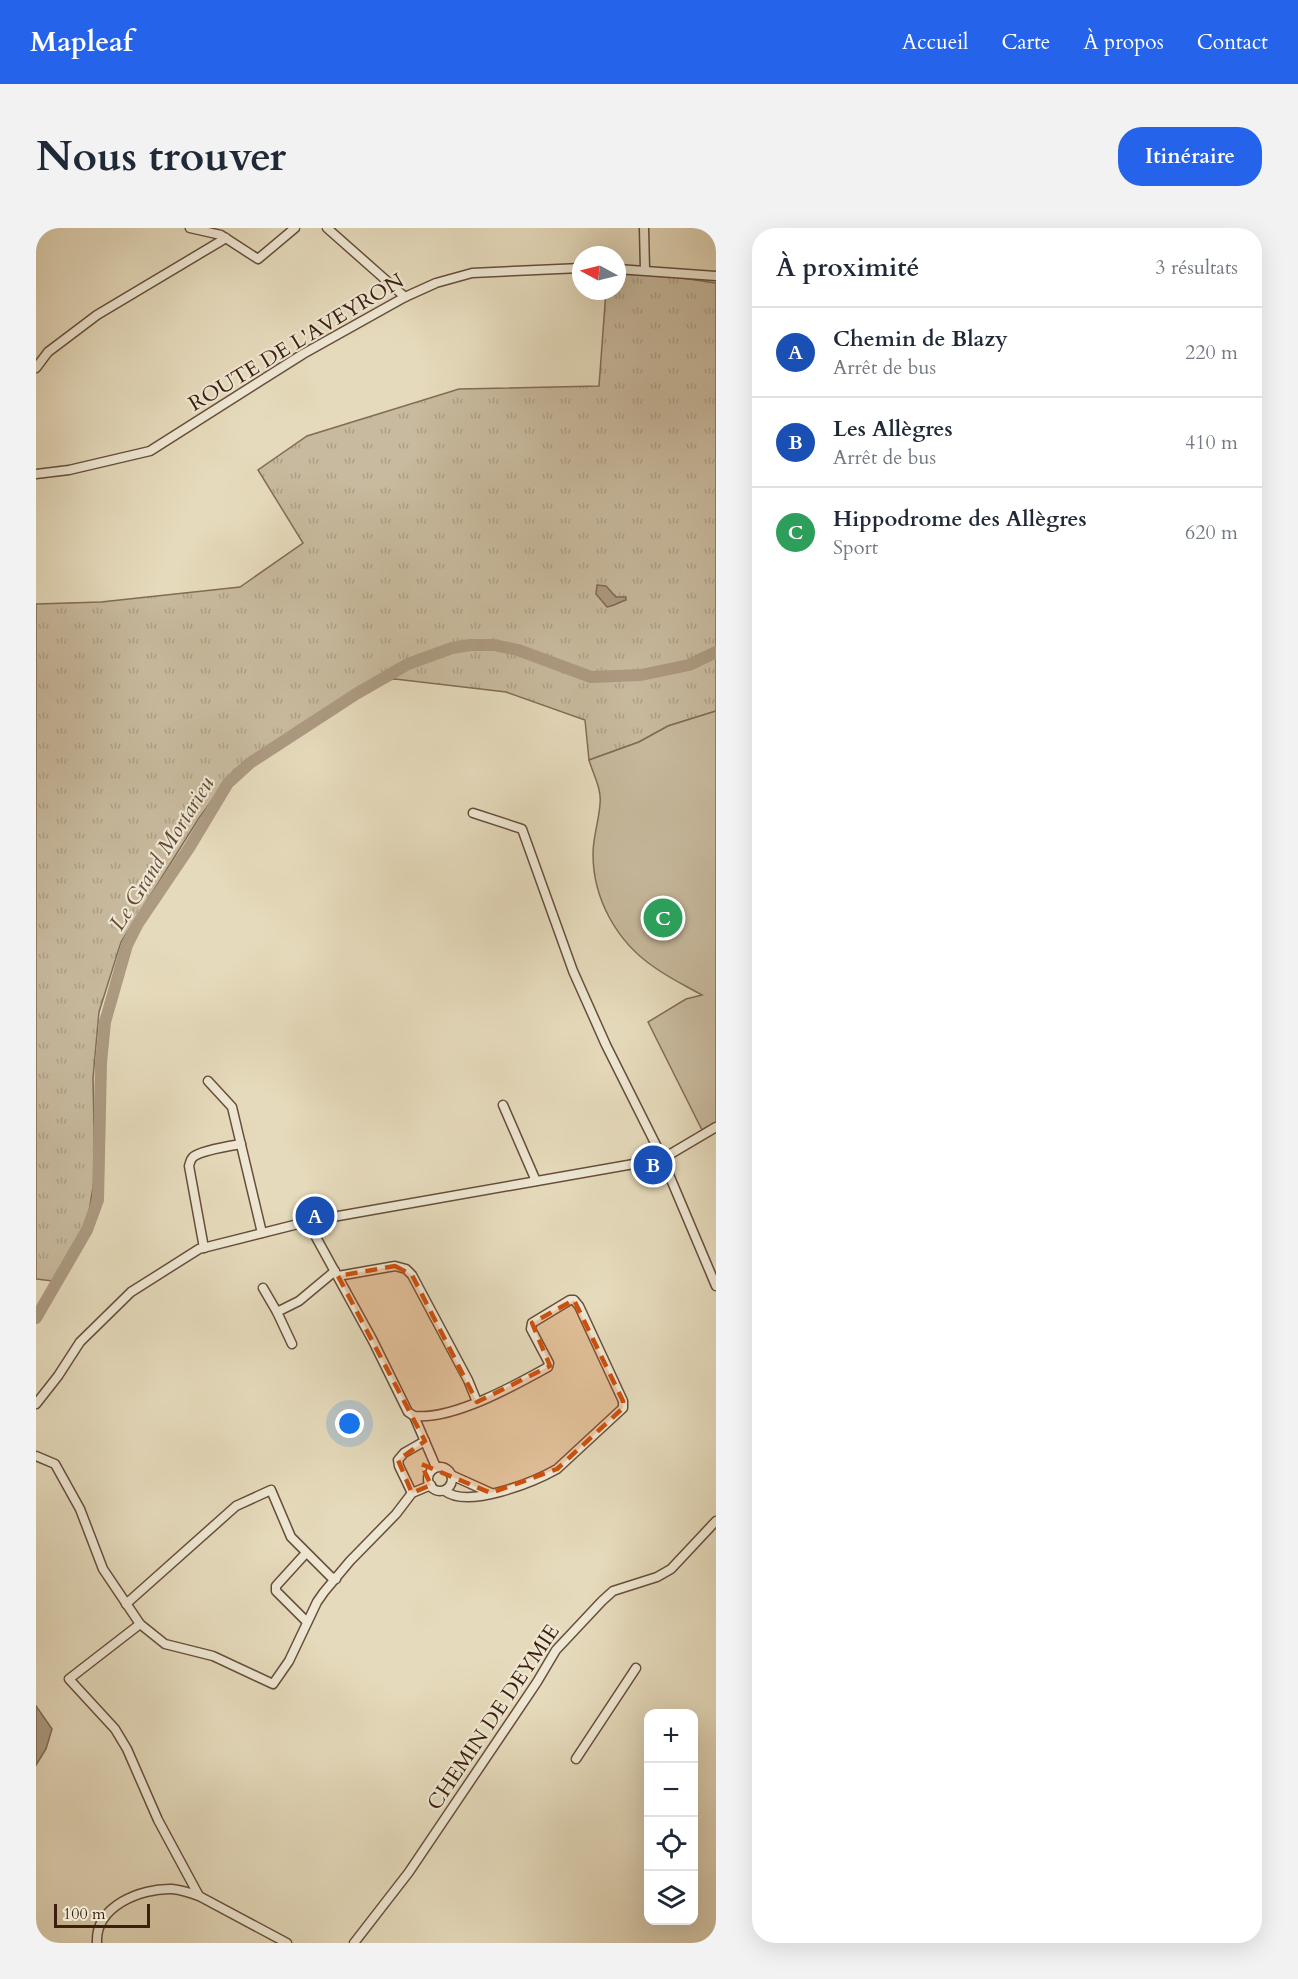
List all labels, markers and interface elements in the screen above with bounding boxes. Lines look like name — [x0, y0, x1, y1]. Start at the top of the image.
text: Mapleaf — [30, 23, 133, 61]
text: Accueil — [902, 28, 968, 57]
text: Carte — [1001, 28, 1050, 57]
text: À propos — [1083, 28, 1164, 57]
text: Contact — [1197, 28, 1268, 57]
button: Itinéraire — [1118, 127, 1262, 186]
text: Nous trouver — [36, 128, 286, 185]
north arrow — [572, 246, 626, 300]
text: À proximité — [776, 250, 919, 285]
text: 3 résultats — [1155, 254, 1238, 281]
street label: ROUTE DE L'AVEYRON — [183, 266, 409, 418]
text: Chemin de Blazy — [833, 324, 1008, 354]
text: A — [788, 339, 803, 366]
text: 220 m — [1185, 339, 1238, 366]
text: Arrêt de bus — [833, 354, 936, 381]
text: Les Allègres — [833, 414, 953, 444]
text: B — [788, 429, 803, 456]
text: 410 m — [1185, 429, 1238, 456]
text: Arrêt de bus — [833, 444, 936, 471]
text: Hippodrome des Allègres — [833, 504, 1087, 534]
text: C — [788, 519, 803, 546]
text: 620 m — [1185, 519, 1238, 546]
text: Sport — [833, 534, 878, 561]
water label: Le Grand Mortarieu — [102, 771, 221, 936]
pin: C — [644, 896, 682, 940]
pin: B — [634, 1142, 672, 1188]
pin: A — [296, 1194, 334, 1238]
your location — [335, 1409, 364, 1438]
street label: CHEMIN DE DEYMIE — [420, 1619, 567, 1816]
map controls — [644, 1709, 698, 1925]
button: + — [644, 1709, 698, 1763]
button: − — [644, 1763, 698, 1817]
button: locate — [644, 1817, 698, 1871]
button: layers — [644, 1871, 698, 1925]
scale bar — [54, 1901, 150, 1928]
text: 100 m — [63, 1903, 105, 1925]

